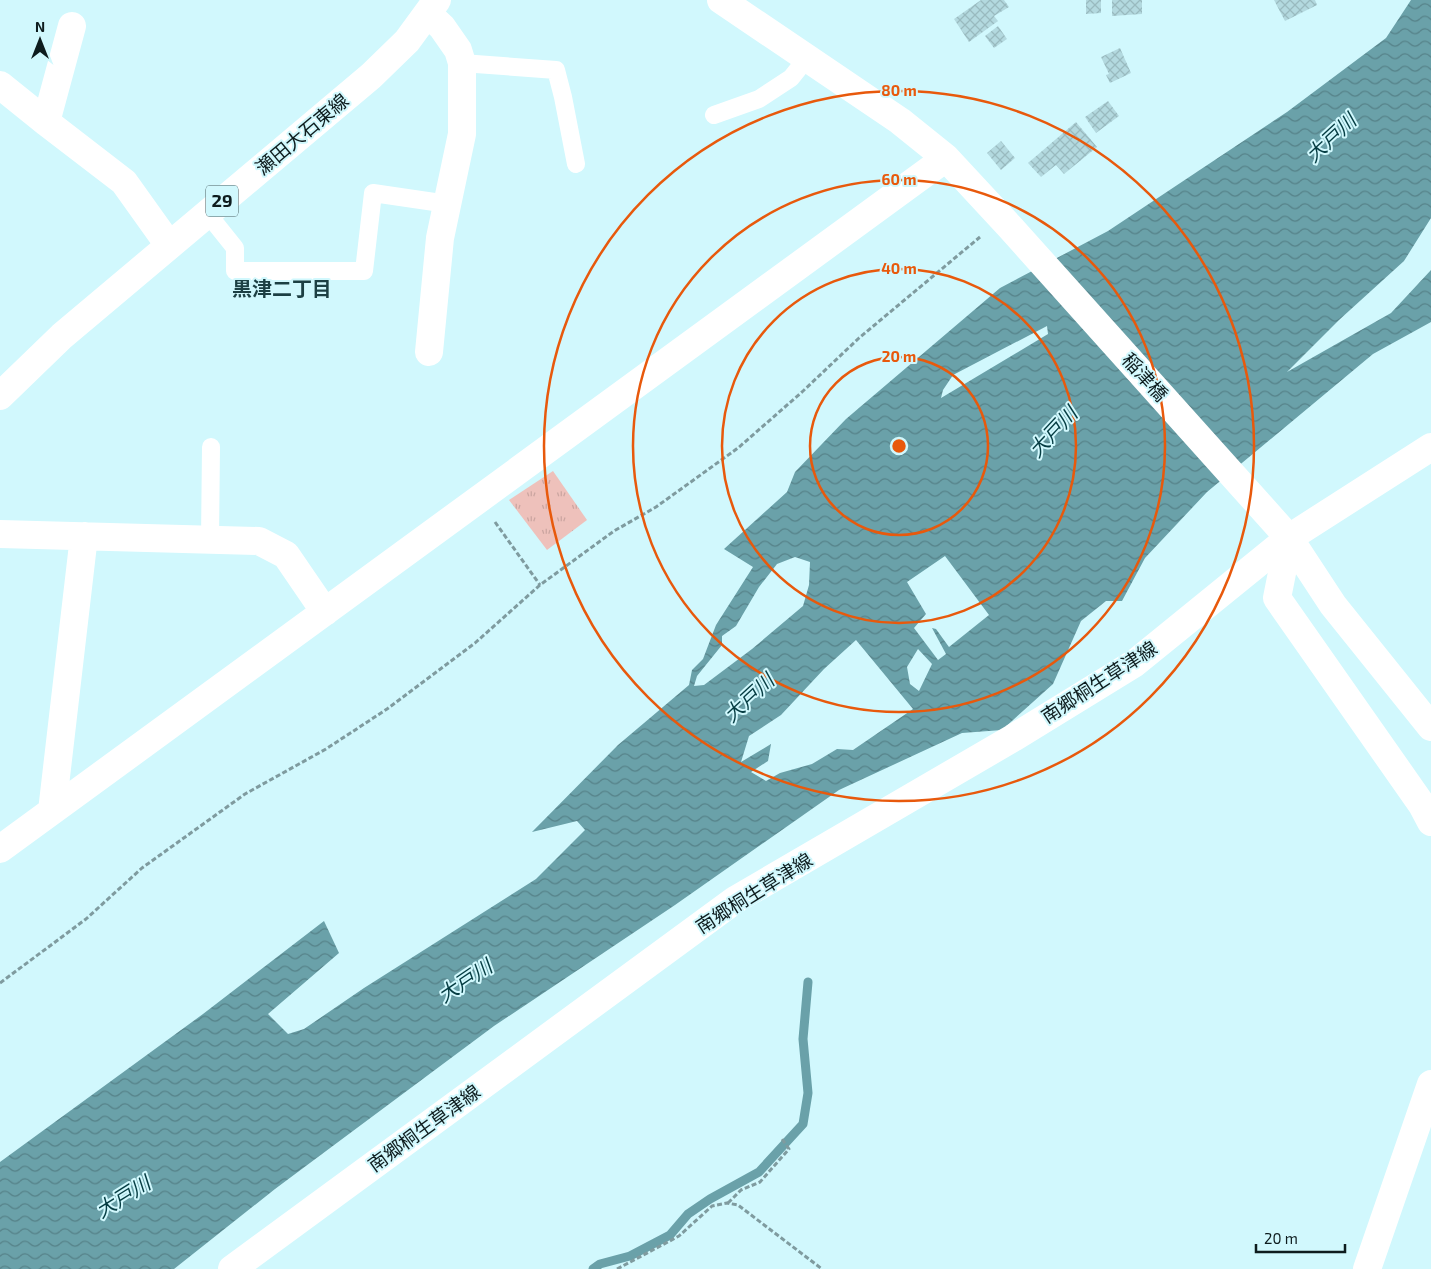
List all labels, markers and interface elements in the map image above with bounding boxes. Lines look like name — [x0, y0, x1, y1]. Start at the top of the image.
north arrow — [15, 15, 65, 65]
text: N — [35, 18, 45, 35]
text: 80 m — [881, 81, 917, 99]
street label: 瀬田大石東線 — [251, 88, 353, 179]
water label: 大戸川 — [1300, 107, 1362, 167]
text: 60 m — [882, 170, 916, 188]
road number: 29 — [206, 186, 238, 217]
text: 40 m — [881, 259, 917, 277]
district label: 黒津二丁目 — [232, 276, 332, 300]
text: 20 m — [882, 347, 916, 365]
street label: 稲津橋 — [1118, 348, 1173, 406]
water label: 大戸川 — [1023, 400, 1083, 461]
centre of rings — [890, 437, 908, 455]
street label: 南郷桐生草津線 — [1037, 636, 1161, 727]
water label: 大戸川 — [718, 667, 780, 727]
street label: 南郷桐生草津線 — [691, 848, 816, 938]
water label: 大戸川 — [433, 952, 498, 1007]
street label: 南郷桐生草津線 — [363, 1079, 484, 1176]
water label: 大戸川 — [91, 1169, 156, 1222]
scale bar — [1256, 1222, 1345, 1254]
text: 20 m — [1264, 1229, 1298, 1247]

